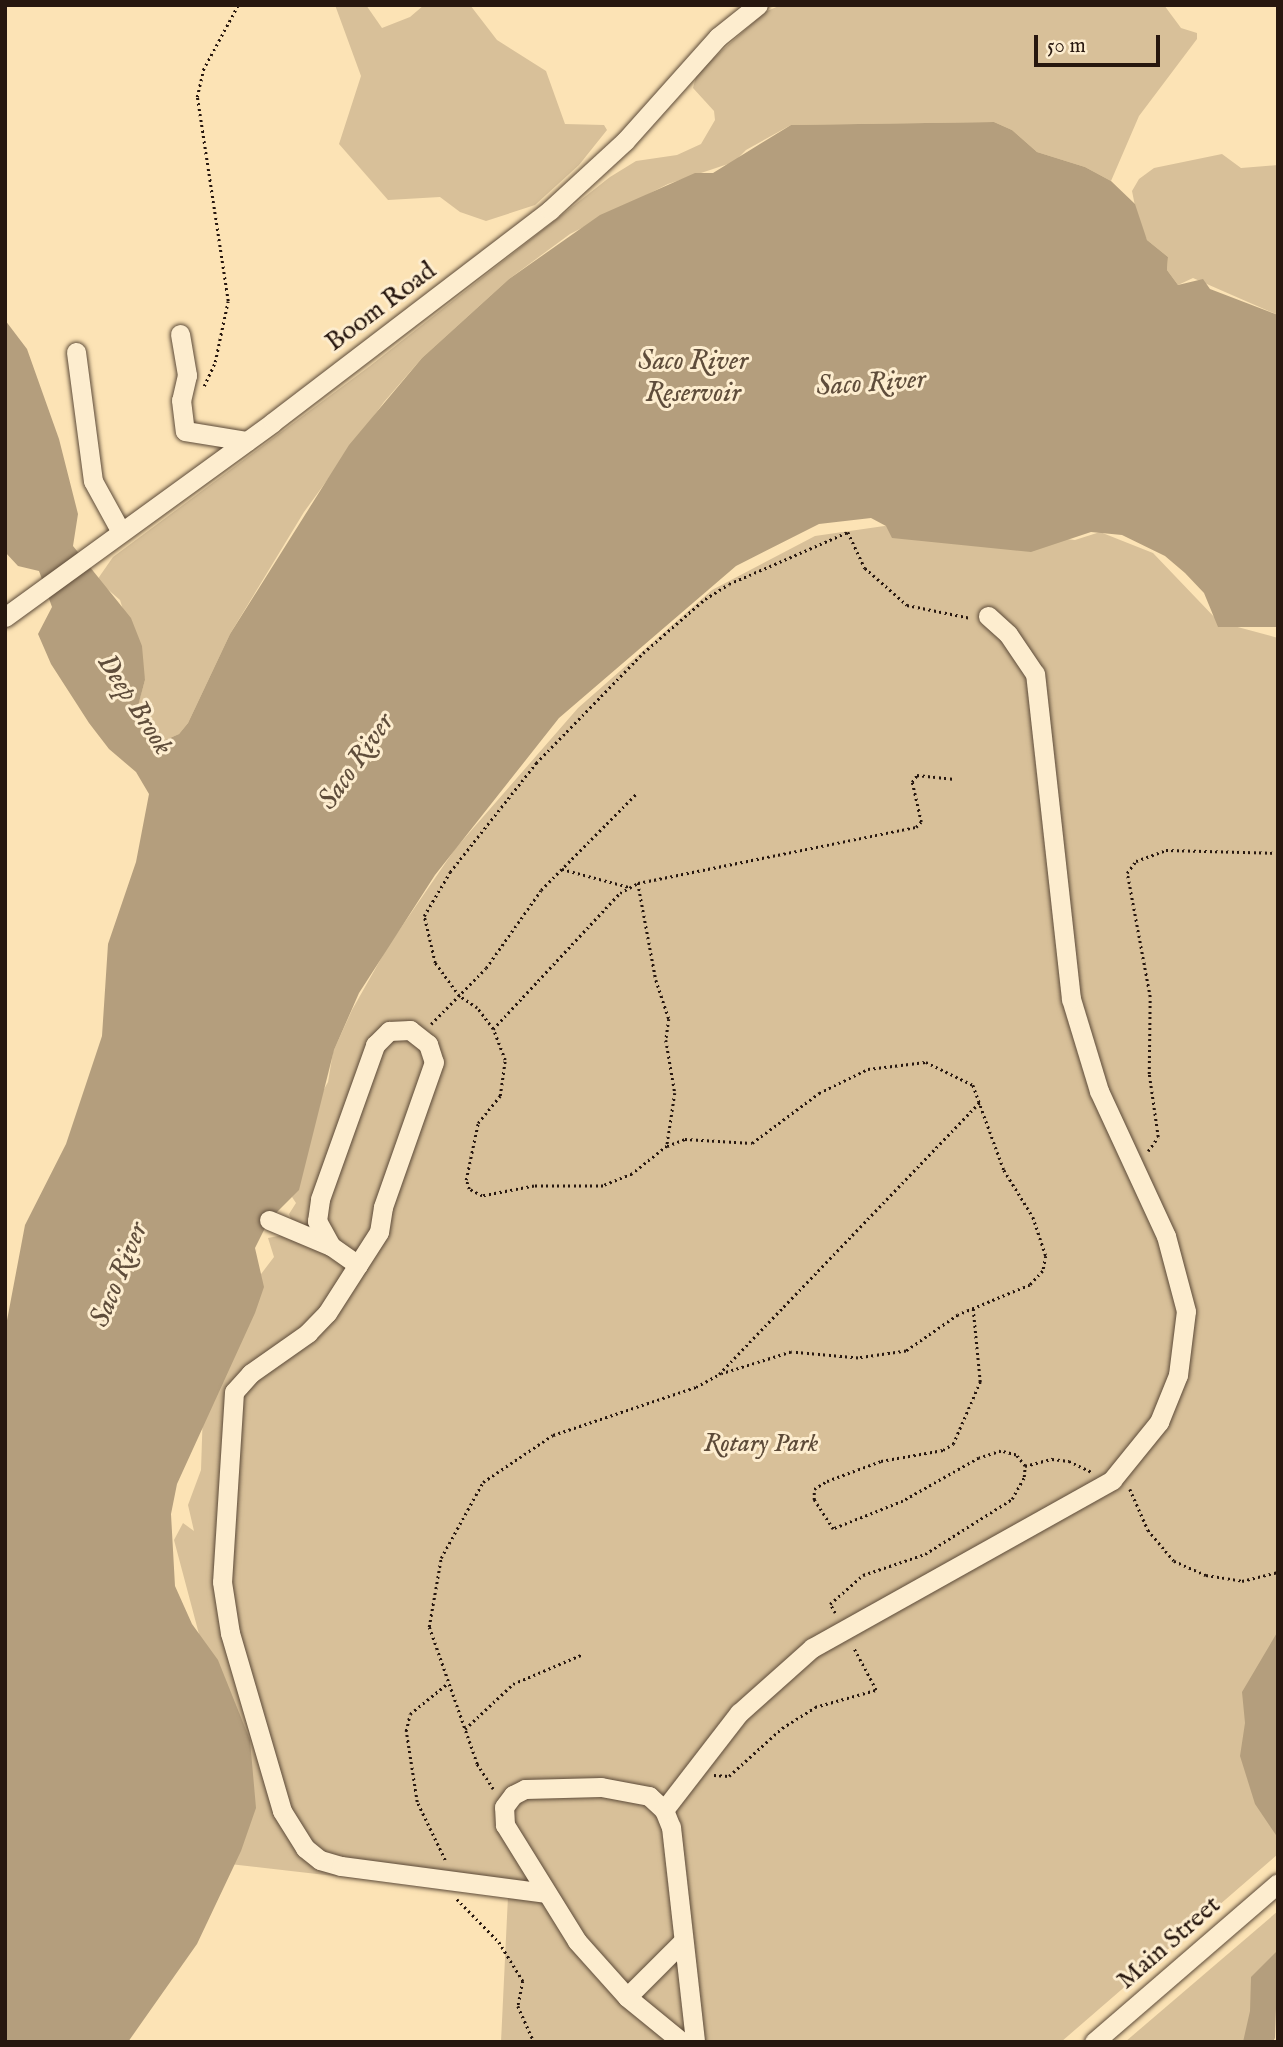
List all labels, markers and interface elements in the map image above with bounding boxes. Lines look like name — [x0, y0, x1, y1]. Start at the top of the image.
scale bar — [1038, 21, 1164, 65]
text: 50 m — [1047, 33, 1086, 60]
street label: Boom Road — [320, 255, 442, 359]
water label: Saco River Reservoir — [638, 345, 748, 411]
water label: Saco River — [815, 363, 927, 405]
water label: Deep Brook — [89, 648, 179, 762]
water label: Saco River — [312, 707, 402, 817]
water label: Saco River — [84, 1218, 156, 1332]
park label: Rotary Park — [703, 1428, 819, 1460]
street label: Main Street — [1111, 1890, 1227, 1996]

